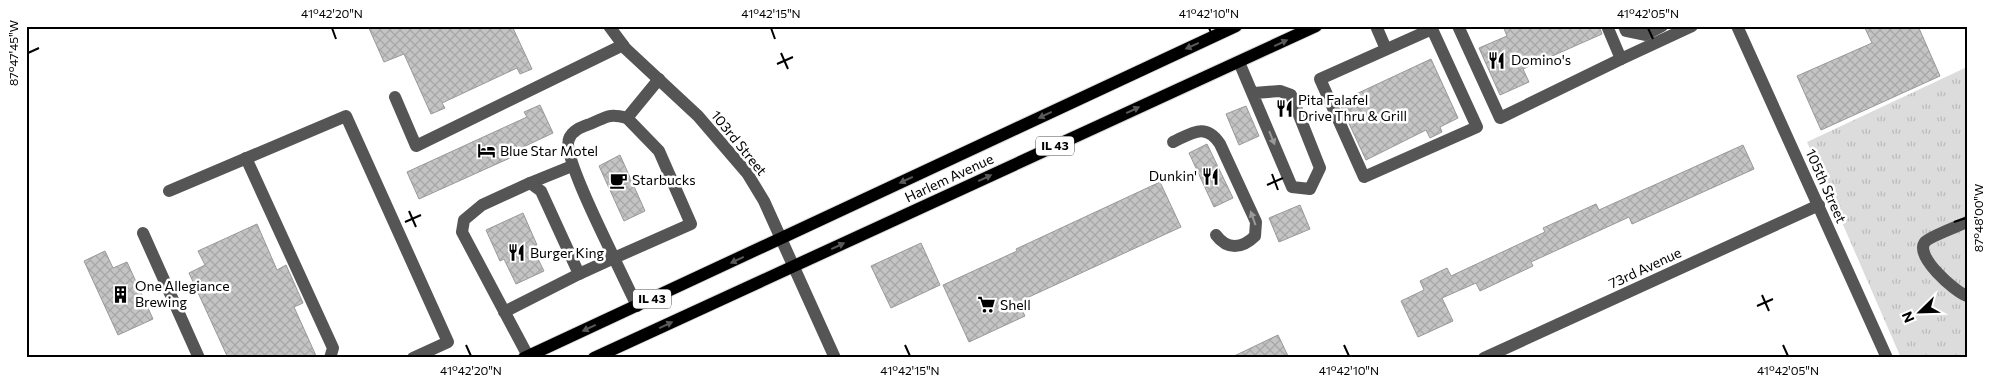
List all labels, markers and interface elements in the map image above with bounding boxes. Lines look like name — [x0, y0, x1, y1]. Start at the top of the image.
text: 41°42'20"N — [301, 6, 363, 20]
text: 41°42'15"N — [741, 6, 801, 20]
text: 41°42'10"N — [1179, 6, 1239, 20]
text: 41°42'05"N — [1617, 6, 1679, 20]
text: 87°47'45"W — [6, 20, 20, 86]
one-way arrow — [1274, 38, 1288, 46]
one-way arrow — [1185, 43, 1199, 51]
restaurant icon: Domino's — [1487, 50, 1507, 70]
place label: Domino's — [1511, 51, 1571, 68]
place label: Pita Falafel Drive Thru & Grill — [1298, 91, 1407, 124]
restaurant icon: Pita Falafel Drive Thru & Grill — [1274, 98, 1294, 118]
one-way arrow — [1126, 106, 1140, 114]
street label: 103rd Street — [708, 107, 771, 179]
one-way arrow — [1037, 110, 1052, 119]
one-way arrow — [1268, 131, 1276, 146]
road number: IL 43 — [1036, 136, 1074, 156]
hotel icon: Blue Star Motel — [476, 141, 496, 161]
place label: Blue Star Motel — [500, 142, 598, 159]
street label: 105th Street — [1803, 146, 1850, 226]
street label: Harlem Avenue — [902, 150, 996, 206]
restaurant icon: Dunkin' — [1201, 166, 1221, 186]
place label: Dunkin' — [1149, 167, 1197, 184]
cafe icon: Starbucks — [608, 170, 628, 190]
place label: Starbucks — [632, 171, 696, 188]
one-way arrow — [978, 174, 992, 182]
one-way arrow — [899, 176, 913, 184]
text: 87°48'00"W — [1971, 184, 1985, 252]
one-way arrow — [1249, 210, 1257, 225]
one-way arrow — [831, 242, 845, 250]
restaurant icon: Burger King — [506, 243, 526, 263]
street label: 73rd Avenue — [1606, 243, 1684, 292]
place label: Burger King — [530, 244, 605, 261]
one-way arrow — [730, 256, 744, 264]
place label: One Allegiance Brewing — [135, 277, 230, 310]
building icon: One Allegiance Brewing — [111, 284, 131, 304]
north arrow — [1896, 286, 1946, 336]
road number: IL 43 — [633, 290, 671, 308]
supermarket icon: Shell — [976, 295, 996, 315]
place label: Shell — [1000, 296, 1031, 313]
text: N — [1898, 309, 1917, 325]
one-way arrow — [659, 321, 673, 329]
one-way arrow — [582, 324, 596, 332]
text: 41°42'20"N — [440, 363, 502, 377]
text: 41°42'15"N — [880, 363, 940, 377]
text: 41°42'10"N — [1319, 363, 1379, 377]
text: 41°42'05"N — [1757, 363, 1819, 377]

